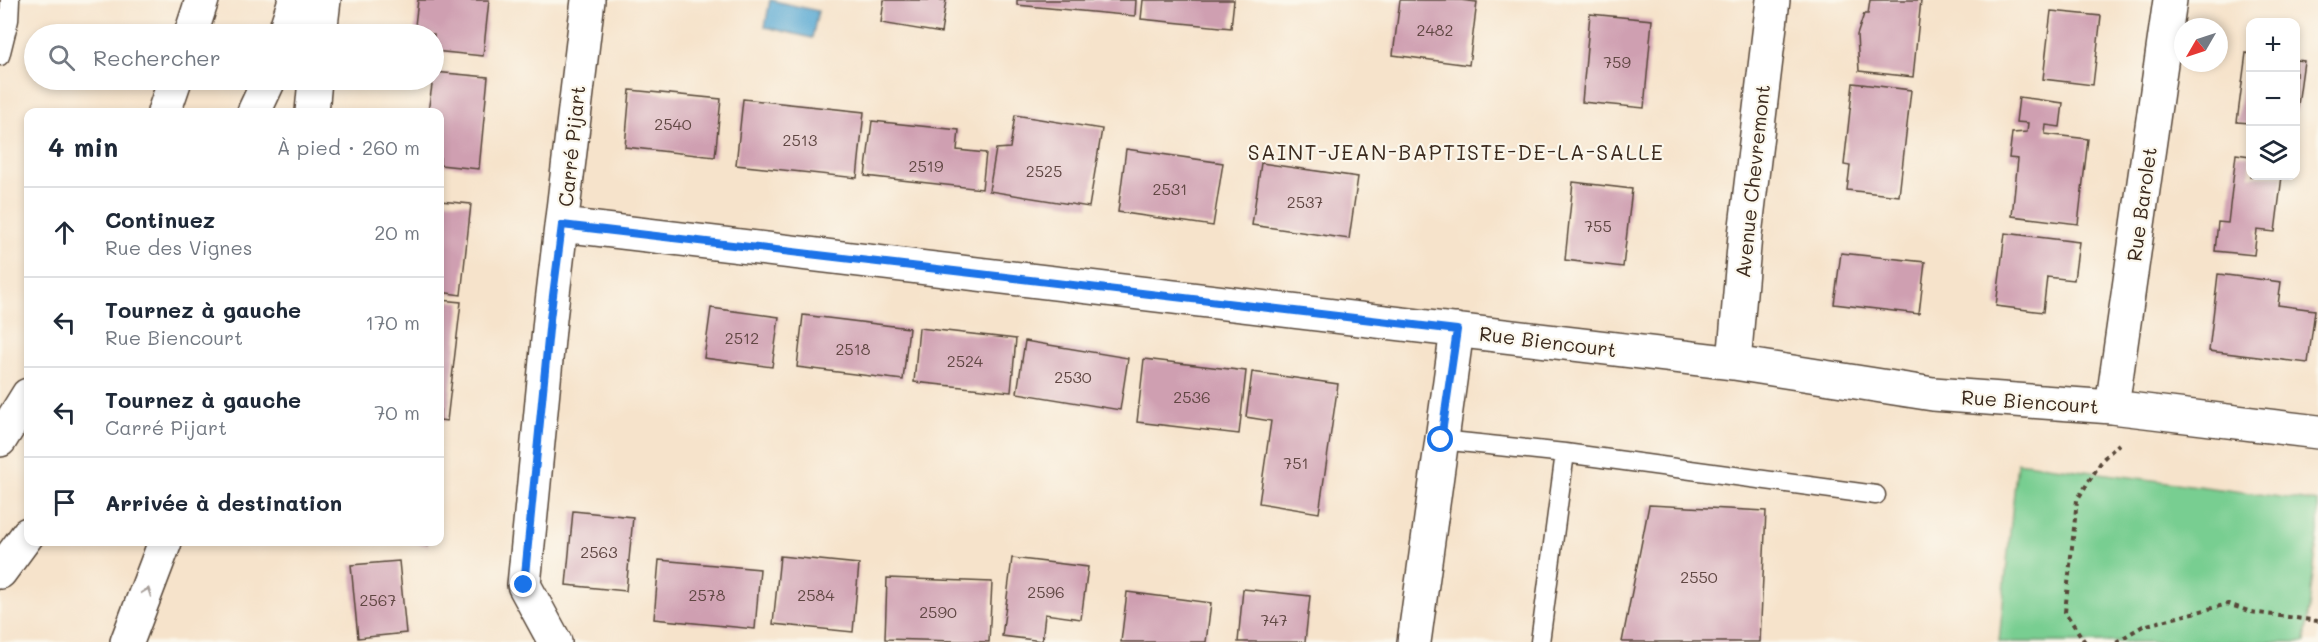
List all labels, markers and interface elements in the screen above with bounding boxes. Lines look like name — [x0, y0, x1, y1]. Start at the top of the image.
north arrow — [2174, 18, 2228, 72]
map controls — [2246, 18, 2300, 180]
button: + — [2246, 18, 2300, 72]
house number: 2482 — [1417, 19, 1453, 40]
search box — [24, 24, 444, 90]
icon: search — [45, 41, 78, 74]
text: Rechercher — [93, 43, 221, 72]
house number: 759 — [1603, 51, 1631, 72]
button: − — [2246, 72, 2300, 126]
street label: Avenue Chevremont — [1729, 83, 1775, 279]
street label: Carré Pijart — [552, 84, 590, 208]
house number: 2540 — [654, 113, 692, 134]
button: layers — [2246, 126, 2300, 180]
house number: 2513 — [783, 129, 817, 150]
text: 4 min — [48, 130, 118, 164]
text: À pied · 260 m — [277, 134, 420, 160]
district label: SAINT-JEAN-BAPTISTE-DE-LA-SALLE — [1248, 138, 1664, 165]
street label: Rue Barolet — [2120, 145, 2162, 263]
house number: 2519 — [909, 155, 943, 176]
house number: 2525 — [1026, 160, 1062, 181]
house number: 2531 — [1153, 178, 1187, 199]
house number: 2537 — [1287, 191, 1323, 212]
text: Continuez — [105, 205, 215, 234]
house number: 755 — [1584, 215, 1612, 236]
icon: ahead — [48, 216, 81, 249]
text: 20 m — [374, 219, 420, 245]
text: Rue des Vignes — [105, 234, 252, 260]
text: Tournez à gauche — [105, 295, 301, 324]
icon: left — [48, 306, 81, 339]
text: 170 m — [365, 309, 420, 335]
street label: Rue Biencourt — [1478, 320, 1618, 362]
text: Rue Biencourt — [105, 324, 243, 350]
house number: 2512 — [725, 327, 759, 348]
house number: 2518 — [835, 338, 871, 359]
house number: 2524 — [947, 350, 984, 371]
house number: 2530 — [1054, 366, 1092, 387]
street label: Rue Biencourt — [1960, 383, 2100, 419]
text: Tournez à gauche — [105, 385, 301, 414]
house number: 2536 — [1173, 386, 1211, 407]
icon: left — [48, 396, 81, 429]
text: 70 m — [374, 399, 420, 425]
text: Carré Pijart — [105, 414, 227, 440]
route start — [1427, 426, 1453, 452]
house number: 751 — [1283, 452, 1309, 473]
icon: arrive — [48, 486, 81, 519]
text: Arrivée à destination — [105, 488, 342, 517]
house number: 2563 — [580, 541, 618, 562]
house number: 2550 — [1680, 566, 1718, 587]
route end — [510, 571, 536, 597]
house number: 2596 — [1027, 581, 1065, 602]
house number: 2578 — [689, 584, 726, 605]
house number: 2584 — [797, 584, 835, 605]
one-way arrow — [139, 587, 152, 598]
house number: 2567 — [360, 589, 396, 610]
house number: 2590 — [919, 601, 957, 622]
house number: 747 — [1260, 609, 1288, 630]

